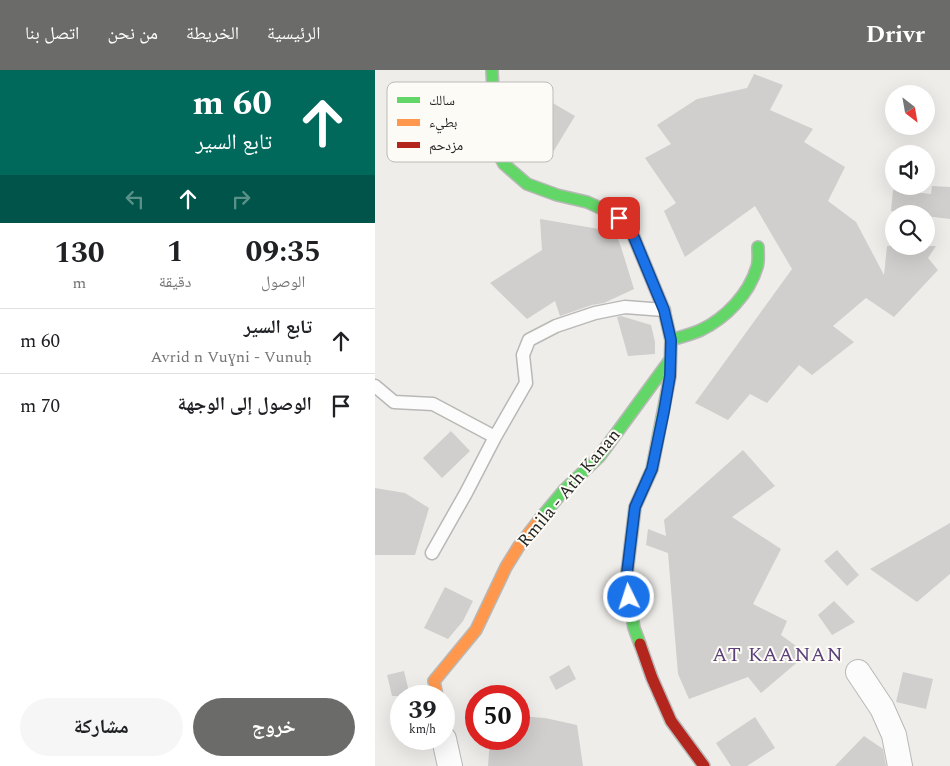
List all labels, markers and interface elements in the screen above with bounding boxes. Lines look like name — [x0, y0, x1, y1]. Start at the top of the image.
text: Drivr — [866, 17, 925, 53]
text: اتصل بنا — [25, 20, 79, 47]
text: من نحن — [107, 20, 158, 47]
text: الخريطة — [186, 20, 239, 47]
text: الرئيسية — [267, 20, 320, 47]
text: 60 m — [192, 77, 272, 130]
legend — [387, 82, 553, 162]
north arrow — [885, 85, 935, 135]
map controls — [885, 85, 935, 255]
icon: ahead — [290, 90, 355, 155]
text: سالك — [429, 90, 455, 111]
text: بطيء — [429, 112, 458, 134]
text: تابع السير — [196, 126, 272, 159]
text: مزدحم — [429, 135, 463, 156]
button: sound — [885, 145, 935, 195]
icon: left — [121, 185, 149, 213]
icon: ahead — [174, 185, 202, 213]
icon: right — [227, 185, 255, 213]
pin — [598, 197, 640, 239]
icon: arrive — [605, 204, 633, 232]
button: search — [885, 205, 935, 255]
text: 1 — [167, 229, 184, 275]
text: 09:35 — [245, 229, 321, 275]
text: 130 — [54, 230, 105, 276]
text: دقيقة — [159, 270, 191, 294]
text: الوصول — [261, 270, 305, 294]
text: m — [73, 271, 86, 295]
text: تابع السير — [244, 313, 312, 342]
text: 60 m — [20, 327, 60, 356]
icon: ahead — [327, 327, 355, 355]
text: Avrid n Vuɣni - Vunuḥ — [151, 345, 312, 369]
text: الوصول إلى الوجهة — [178, 390, 312, 419]
text: 70 m — [20, 392, 60, 421]
icon: arrive — [327, 392, 355, 420]
street label: Rmila - Ath Kanan — [511, 423, 627, 553]
position arrow — [602, 570, 654, 622]
district label: AT KAANAN — [712, 640, 844, 670]
speed limit sign: 50 — [465, 685, 530, 750]
text: 39 — [408, 692, 437, 730]
button: مشاركة — [20, 698, 183, 756]
button: خروج — [193, 698, 355, 756]
text: km/h — [409, 720, 436, 739]

